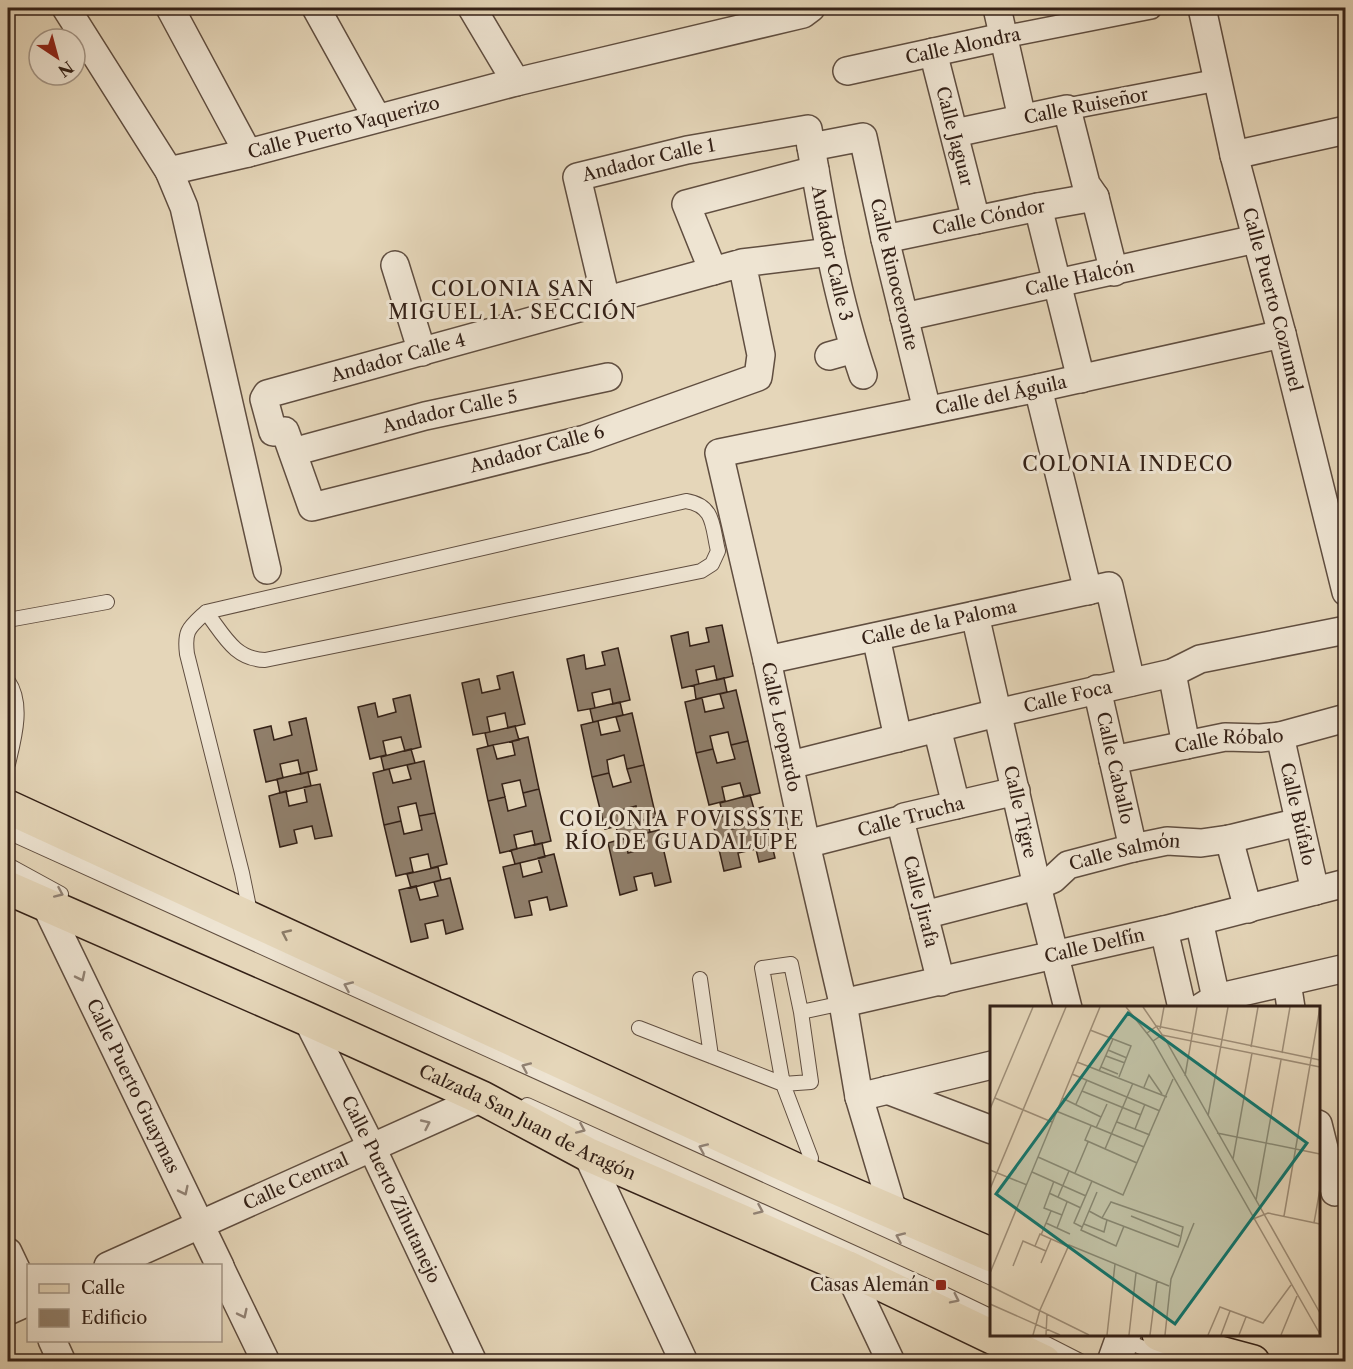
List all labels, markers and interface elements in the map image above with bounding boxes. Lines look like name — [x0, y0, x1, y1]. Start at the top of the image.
street label: Calle Alondra — [903, 23, 1023, 69]
north arrow — [27, 27, 87, 87]
text: N — [54, 57, 77, 81]
street label: Calle Ruiseñor — [1022, 83, 1150, 129]
street label: Calle Jaguar — [931, 84, 978, 189]
street label: Calle Puerto Vaquerizo — [245, 92, 442, 164]
street label: Andador Calle 1 — [579, 134, 717, 187]
street label: Andador Calle 3 — [807, 183, 857, 324]
street label: Calle Cóndor — [930, 195, 1047, 240]
street label: Calle Rinoceronte — [866, 196, 923, 353]
street label: Calle Puerto Cozumel — [1238, 205, 1307, 394]
street label: Calle Halcón — [1023, 255, 1136, 301]
district label: COLONIA SAN MIGUEL 1A. SECCIÓN — [388, 277, 638, 324]
street label: Andador Calle 4 — [327, 329, 468, 387]
street label: Calle del Águila — [933, 371, 1069, 420]
street label: Andador Calle 5 — [379, 386, 519, 438]
street label: Andador Calle 6 — [466, 420, 607, 478]
district label: COLONIA INDECO — [1022, 452, 1234, 476]
street label: Calle de la Paloma — [859, 595, 1019, 650]
street label: Calle Leopardo — [757, 660, 805, 794]
street label: Calle Foca — [1021, 676, 1115, 718]
street label: Calle Caballo — [1092, 710, 1138, 826]
street label: Calle Róbalo — [1173, 725, 1285, 758]
street label: Calle Búfalo — [1275, 761, 1320, 868]
street label: Calle Tigre — [999, 764, 1041, 860]
street label: Calle Trucha — [855, 792, 967, 842]
district label: COLONIA FOVISSSTE RÍO DE GUADALUPE — [559, 807, 805, 854]
street label: Calle Salmón — [1067, 830, 1181, 875]
street label: Calle Jirafa — [898, 853, 943, 950]
one-way arrow — [53, 885, 64, 897]
street label: Calle Delfín — [1042, 924, 1147, 968]
one-way arrow — [281, 929, 292, 941]
one-way arrow — [73, 971, 85, 982]
one-way arrow — [344, 981, 355, 993]
street label: Calle Puerto Guaymas — [82, 995, 184, 1177]
inset map — [990, 1006, 1320, 1336]
street label: Calzada San Juan de Aragón — [416, 1060, 639, 1185]
one-way arrow — [521, 1062, 532, 1074]
street label: Calle Puerto Zihutanejo — [336, 1092, 445, 1287]
one-way arrow — [419, 1119, 430, 1131]
one-way arrow — [575, 1122, 586, 1134]
one-way arrow — [699, 1143, 710, 1155]
street label: Calle Central — [240, 1148, 352, 1215]
one-way arrow — [176, 1184, 188, 1195]
one-way arrow — [752, 1202, 763, 1214]
one-way arrow — [895, 1232, 906, 1244]
legend — [27, 1264, 222, 1342]
place label: Casas Alemán — [810, 1274, 929, 1296]
text: Calle — [81, 1277, 125, 1299]
marker: Casas Alemán — [934, 1278, 948, 1292]
one-way arrow — [949, 1292, 960, 1304]
text: Edificio — [81, 1307, 147, 1329]
one-way arrow — [236, 1308, 248, 1319]

